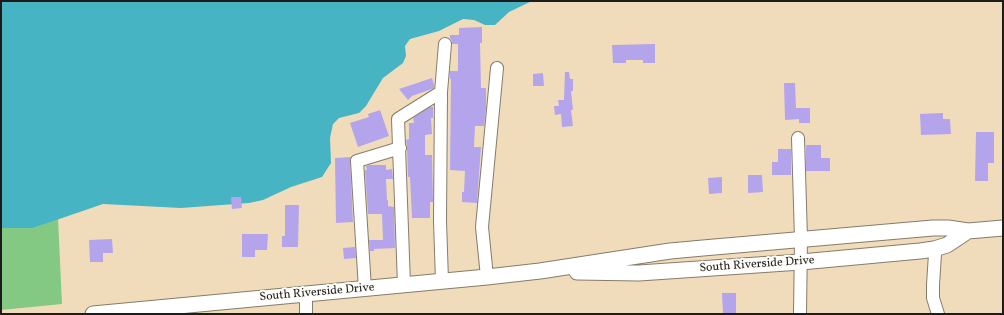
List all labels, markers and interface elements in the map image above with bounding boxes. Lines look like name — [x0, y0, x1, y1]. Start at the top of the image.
street label: South Riverside Drive — [699, 254, 815, 276]
street label: South Riverside Drive — [259, 281, 375, 305]

